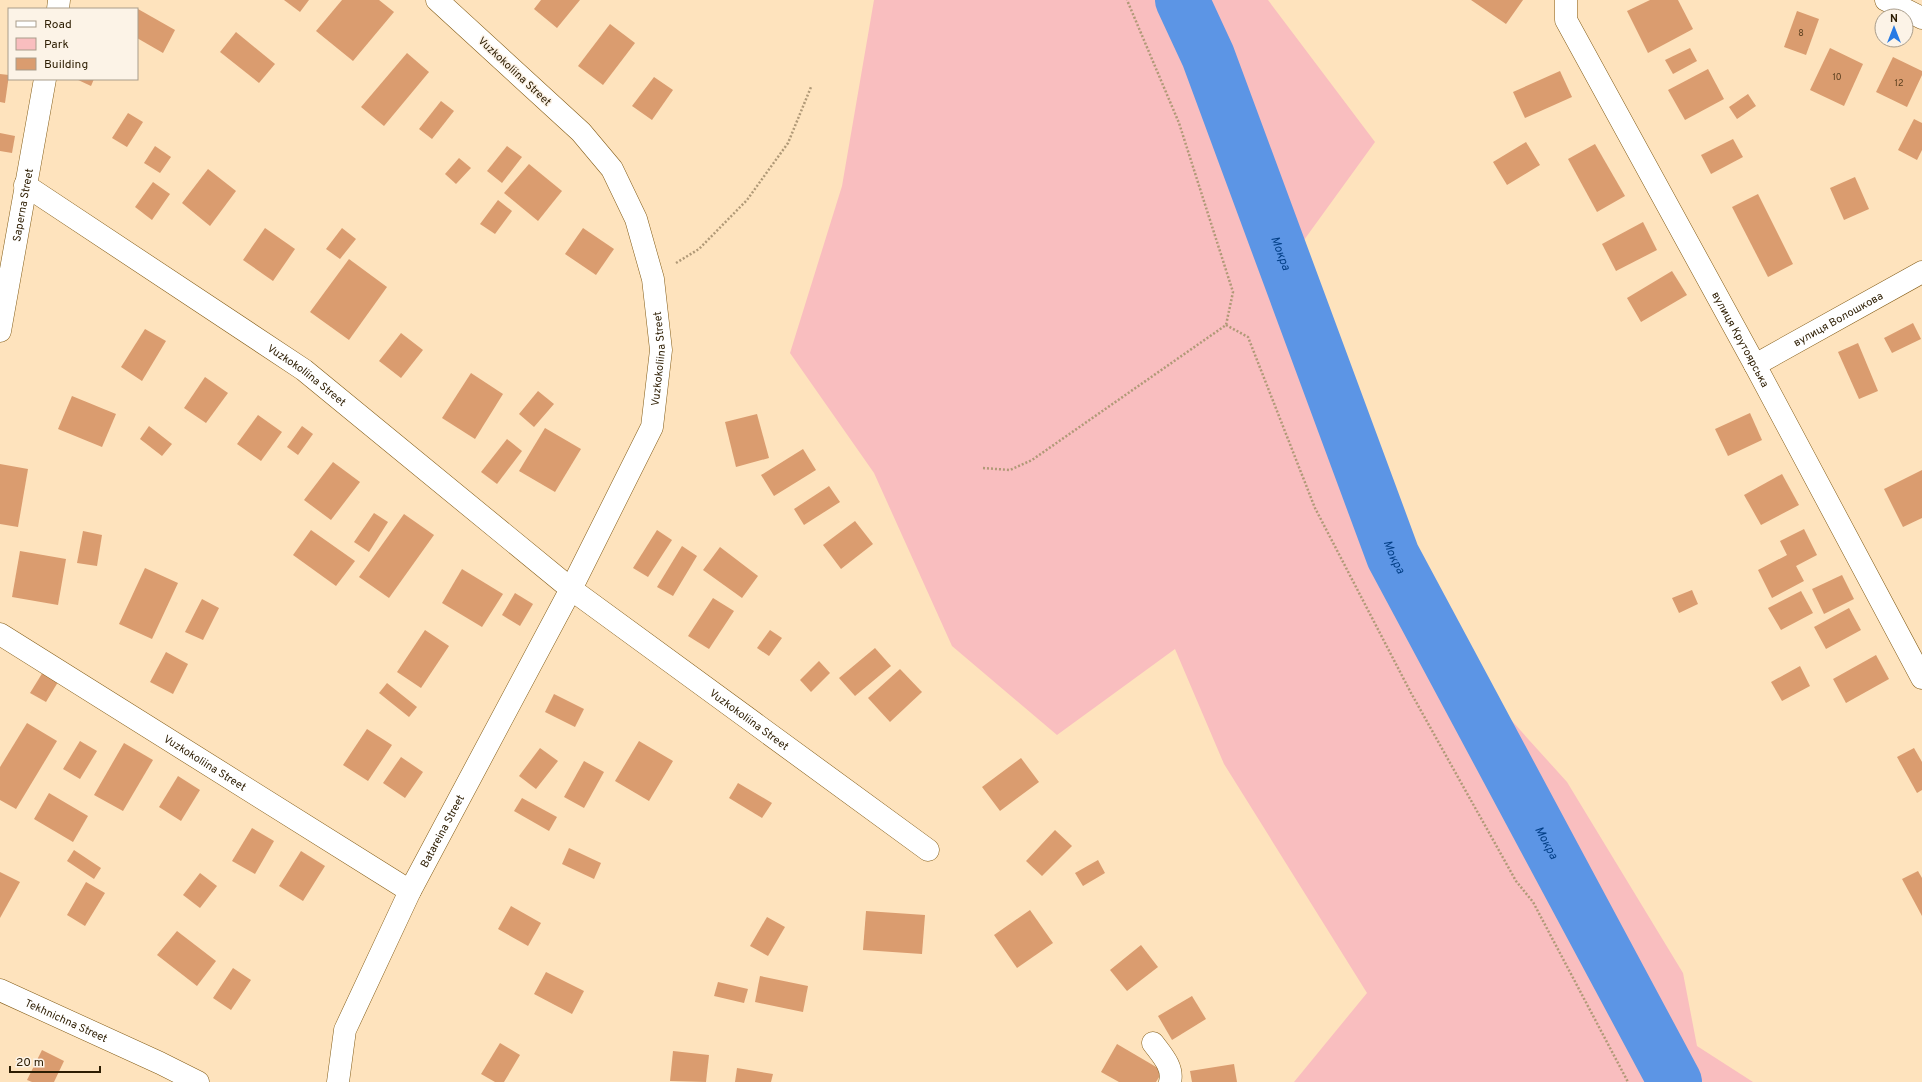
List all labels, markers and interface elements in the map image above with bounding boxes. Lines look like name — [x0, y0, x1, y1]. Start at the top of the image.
legend — [8, 8, 138, 80]
north arrow — [1874, 8, 1914, 48]
text: N — [1890, 12, 1898, 26]
text: Road — [44, 17, 72, 33]
house number: 8 — [1798, 28, 1804, 39]
street label: Vuzkokoliina Street — [475, 34, 554, 109]
text: Park — [44, 37, 69, 53]
text: Building — [44, 57, 88, 73]
house number: 10 — [1832, 72, 1842, 83]
house number: 12 — [1895, 78, 1903, 89]
street label: Saperna Street — [10, 167, 37, 243]
water label: Мокра — [1266, 234, 1294, 274]
street label: вулиця Крутоярська — [1708, 289, 1772, 390]
street label: вулиця Волошкова — [1791, 289, 1886, 350]
street label: Vuzkokoliina Street — [649, 311, 669, 407]
street label: Vuzkokoliina Street — [264, 342, 349, 410]
water label: Мокра — [1379, 538, 1408, 577]
street label: Vuzkokoliina Street — [706, 687, 791, 754]
street label: Vuzkokoliina Street — [161, 732, 248, 795]
street label: Batareina Street — [418, 793, 468, 870]
water label: Мокра — [1530, 824, 1561, 863]
street label: Tekhnichna Street — [22, 996, 110, 1046]
scale bar — [10, 1048, 100, 1074]
text: 20 m — [16, 1055, 44, 1071]

